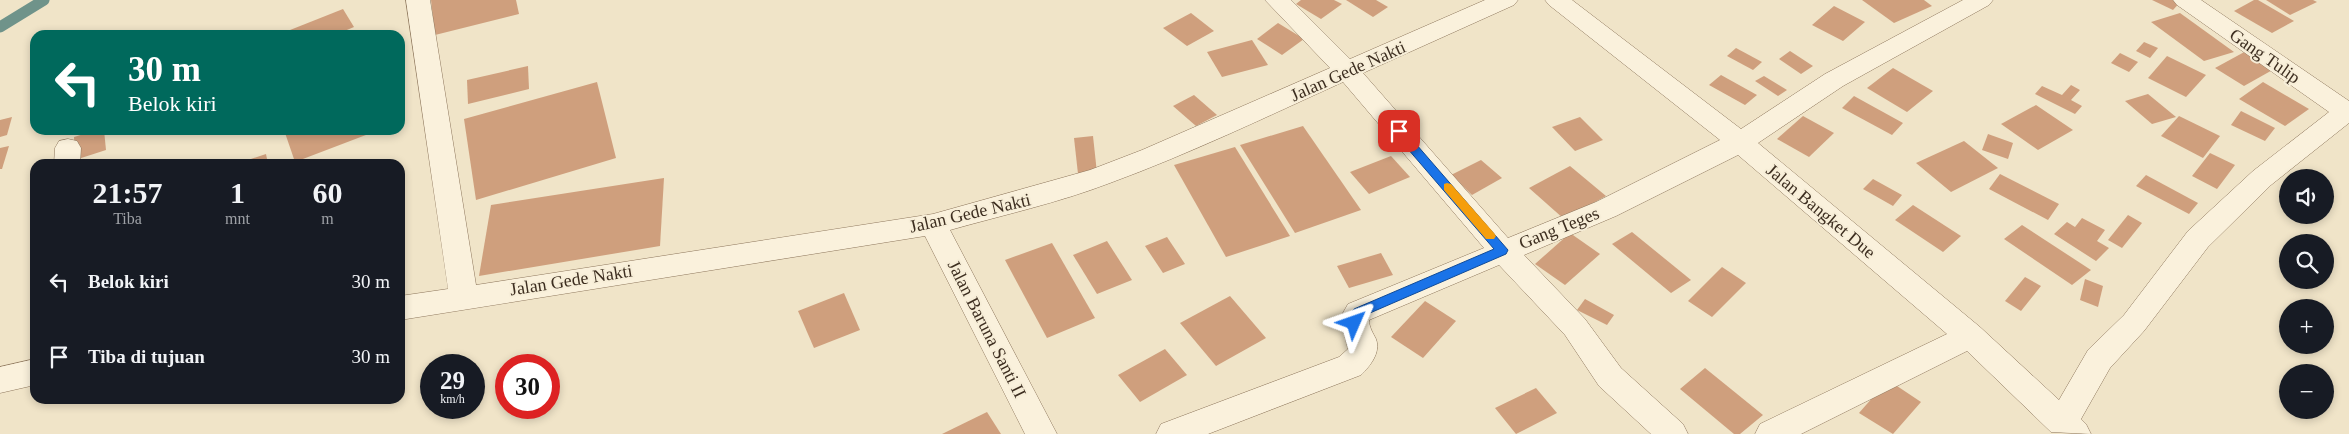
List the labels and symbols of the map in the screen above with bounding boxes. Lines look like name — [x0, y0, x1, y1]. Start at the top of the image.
street label: Gang Tulip — [2226, 24, 2304, 88]
street label: Jalan Gede Nakti — [1287, 37, 1409, 105]
pin — [1378, 110, 1420, 152]
street label: Jalan Bangket Due — [1762, 160, 1880, 262]
street label: Jalan Gede Nakti — [907, 189, 1033, 237]
street label: Gang Teges — [1516, 203, 1602, 253]
street label: Jalan Baruna Santi II — [944, 257, 1030, 401]
street label: Jalan Gede Nakti — [508, 260, 634, 300]
position arrow — [1327, 296, 1379, 348]
speed limit sign: 30 — [495, 354, 560, 419]

